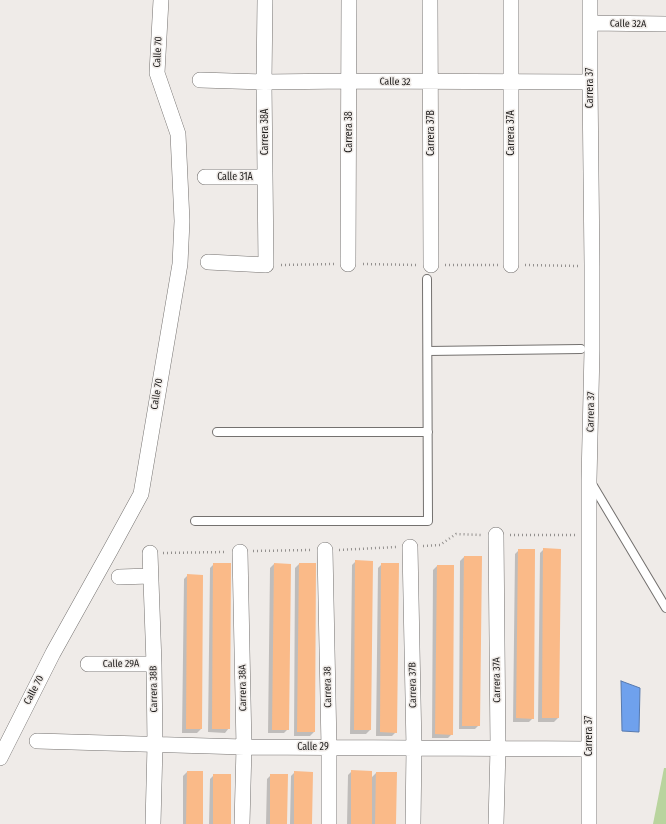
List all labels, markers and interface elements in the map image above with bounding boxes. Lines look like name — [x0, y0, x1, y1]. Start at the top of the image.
street label: Calle 32A — [610, 18, 646, 30]
street label: Calle 70 — [151, 36, 165, 68]
street label: Carrera 37 — [584, 68, 596, 108]
street label: Calle 32 — [379, 76, 411, 88]
street label: Carrera 38A — [259, 109, 271, 155]
street label: Carrera 37B — [425, 110, 437, 156]
street label: Carrera 37A — [505, 110, 517, 156]
street label: Carrera 38 — [343, 111, 355, 153]
street label: Calle 31A — [217, 171, 253, 183]
street label: Calle 70 — [149, 378, 165, 410]
street label: Carrera 37 — [585, 392, 597, 432]
street label: Carrera 37A — [491, 657, 503, 703]
street label: Calle 29A — [103, 658, 139, 670]
street label: Carrera 37B — [407, 662, 419, 708]
street label: Carrera 38B — [148, 665, 160, 713]
street label: Carrera 38A — [237, 665, 249, 711]
street label: Carrera 38 — [322, 666, 334, 708]
street label: Calle 70 — [22, 673, 46, 707]
street label: Carrera 37 — [583, 716, 595, 756]
street label: Calle 29 — [297, 741, 329, 753]

